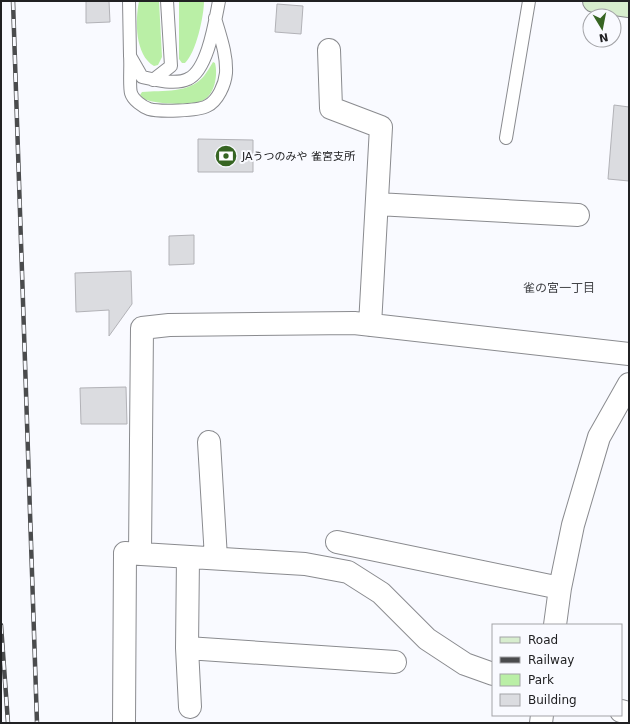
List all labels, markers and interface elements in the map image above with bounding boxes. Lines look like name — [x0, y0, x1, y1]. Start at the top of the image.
north arrow — [582, 8, 622, 48]
text: N — [598, 30, 609, 45]
bank icon: JAうつのみや 雀宮支所 — [213, 143, 239, 169]
place label: JAうつのみや 雀宮支所 — [241, 150, 356, 163]
district label: 雀の宮一丁目 — [523, 281, 595, 295]
legend — [492, 624, 622, 716]
text: Road — [528, 633, 558, 647]
text: Railway — [528, 653, 574, 667]
text: Park — [528, 673, 554, 687]
text: Building — [528, 693, 577, 707]

